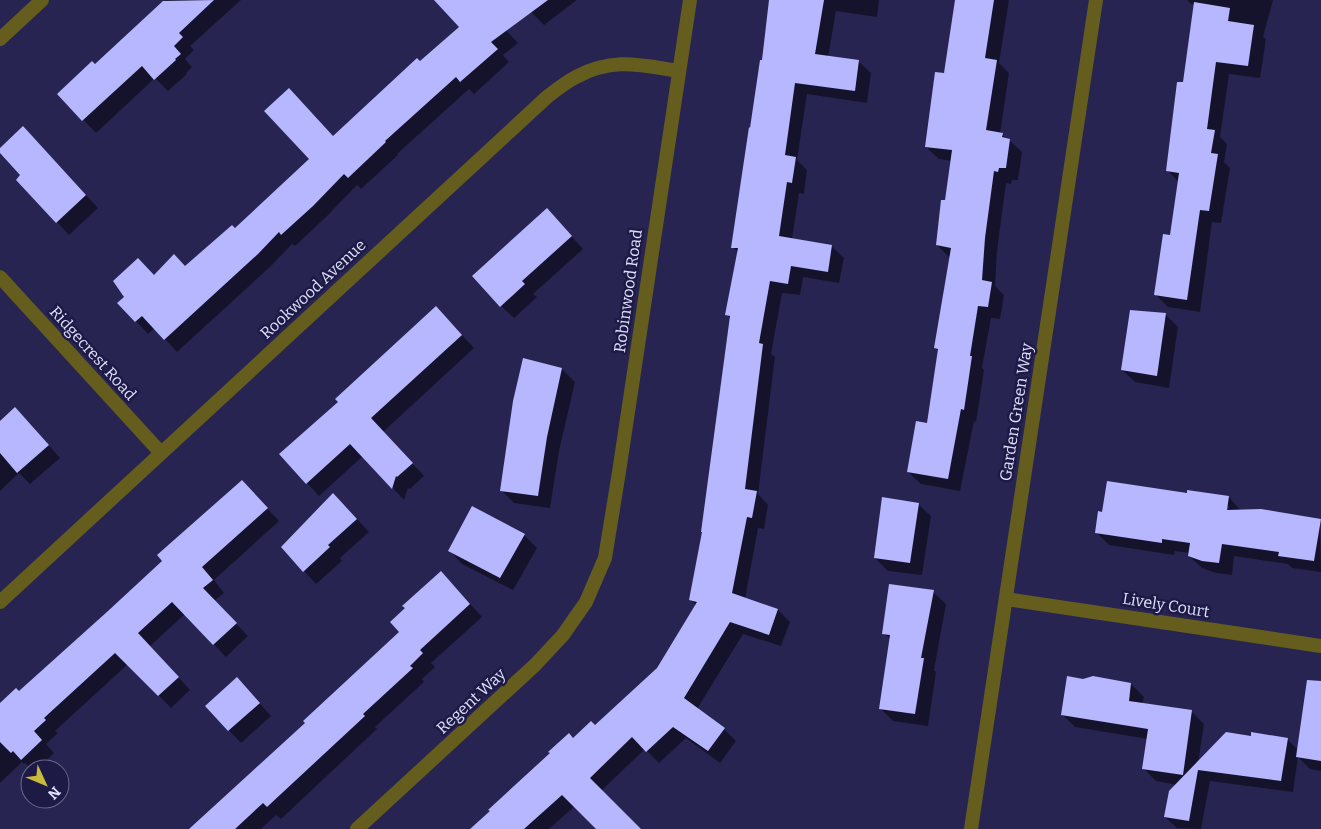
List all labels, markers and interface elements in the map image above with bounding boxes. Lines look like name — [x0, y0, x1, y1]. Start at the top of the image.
street label: Robinwood Road — [610, 228, 646, 354]
street label: Rookwood Avenue — [256, 235, 370, 343]
street label: Ridgecrest Road — [46, 302, 140, 404]
street label: Garden Green Way — [996, 341, 1036, 482]
street label: Lively Court — [1121, 589, 1211, 621]
street label: Regent Way — [433, 664, 510, 738]
north arrow — [20, 759, 70, 809]
text: N — [44, 783, 64, 803]

